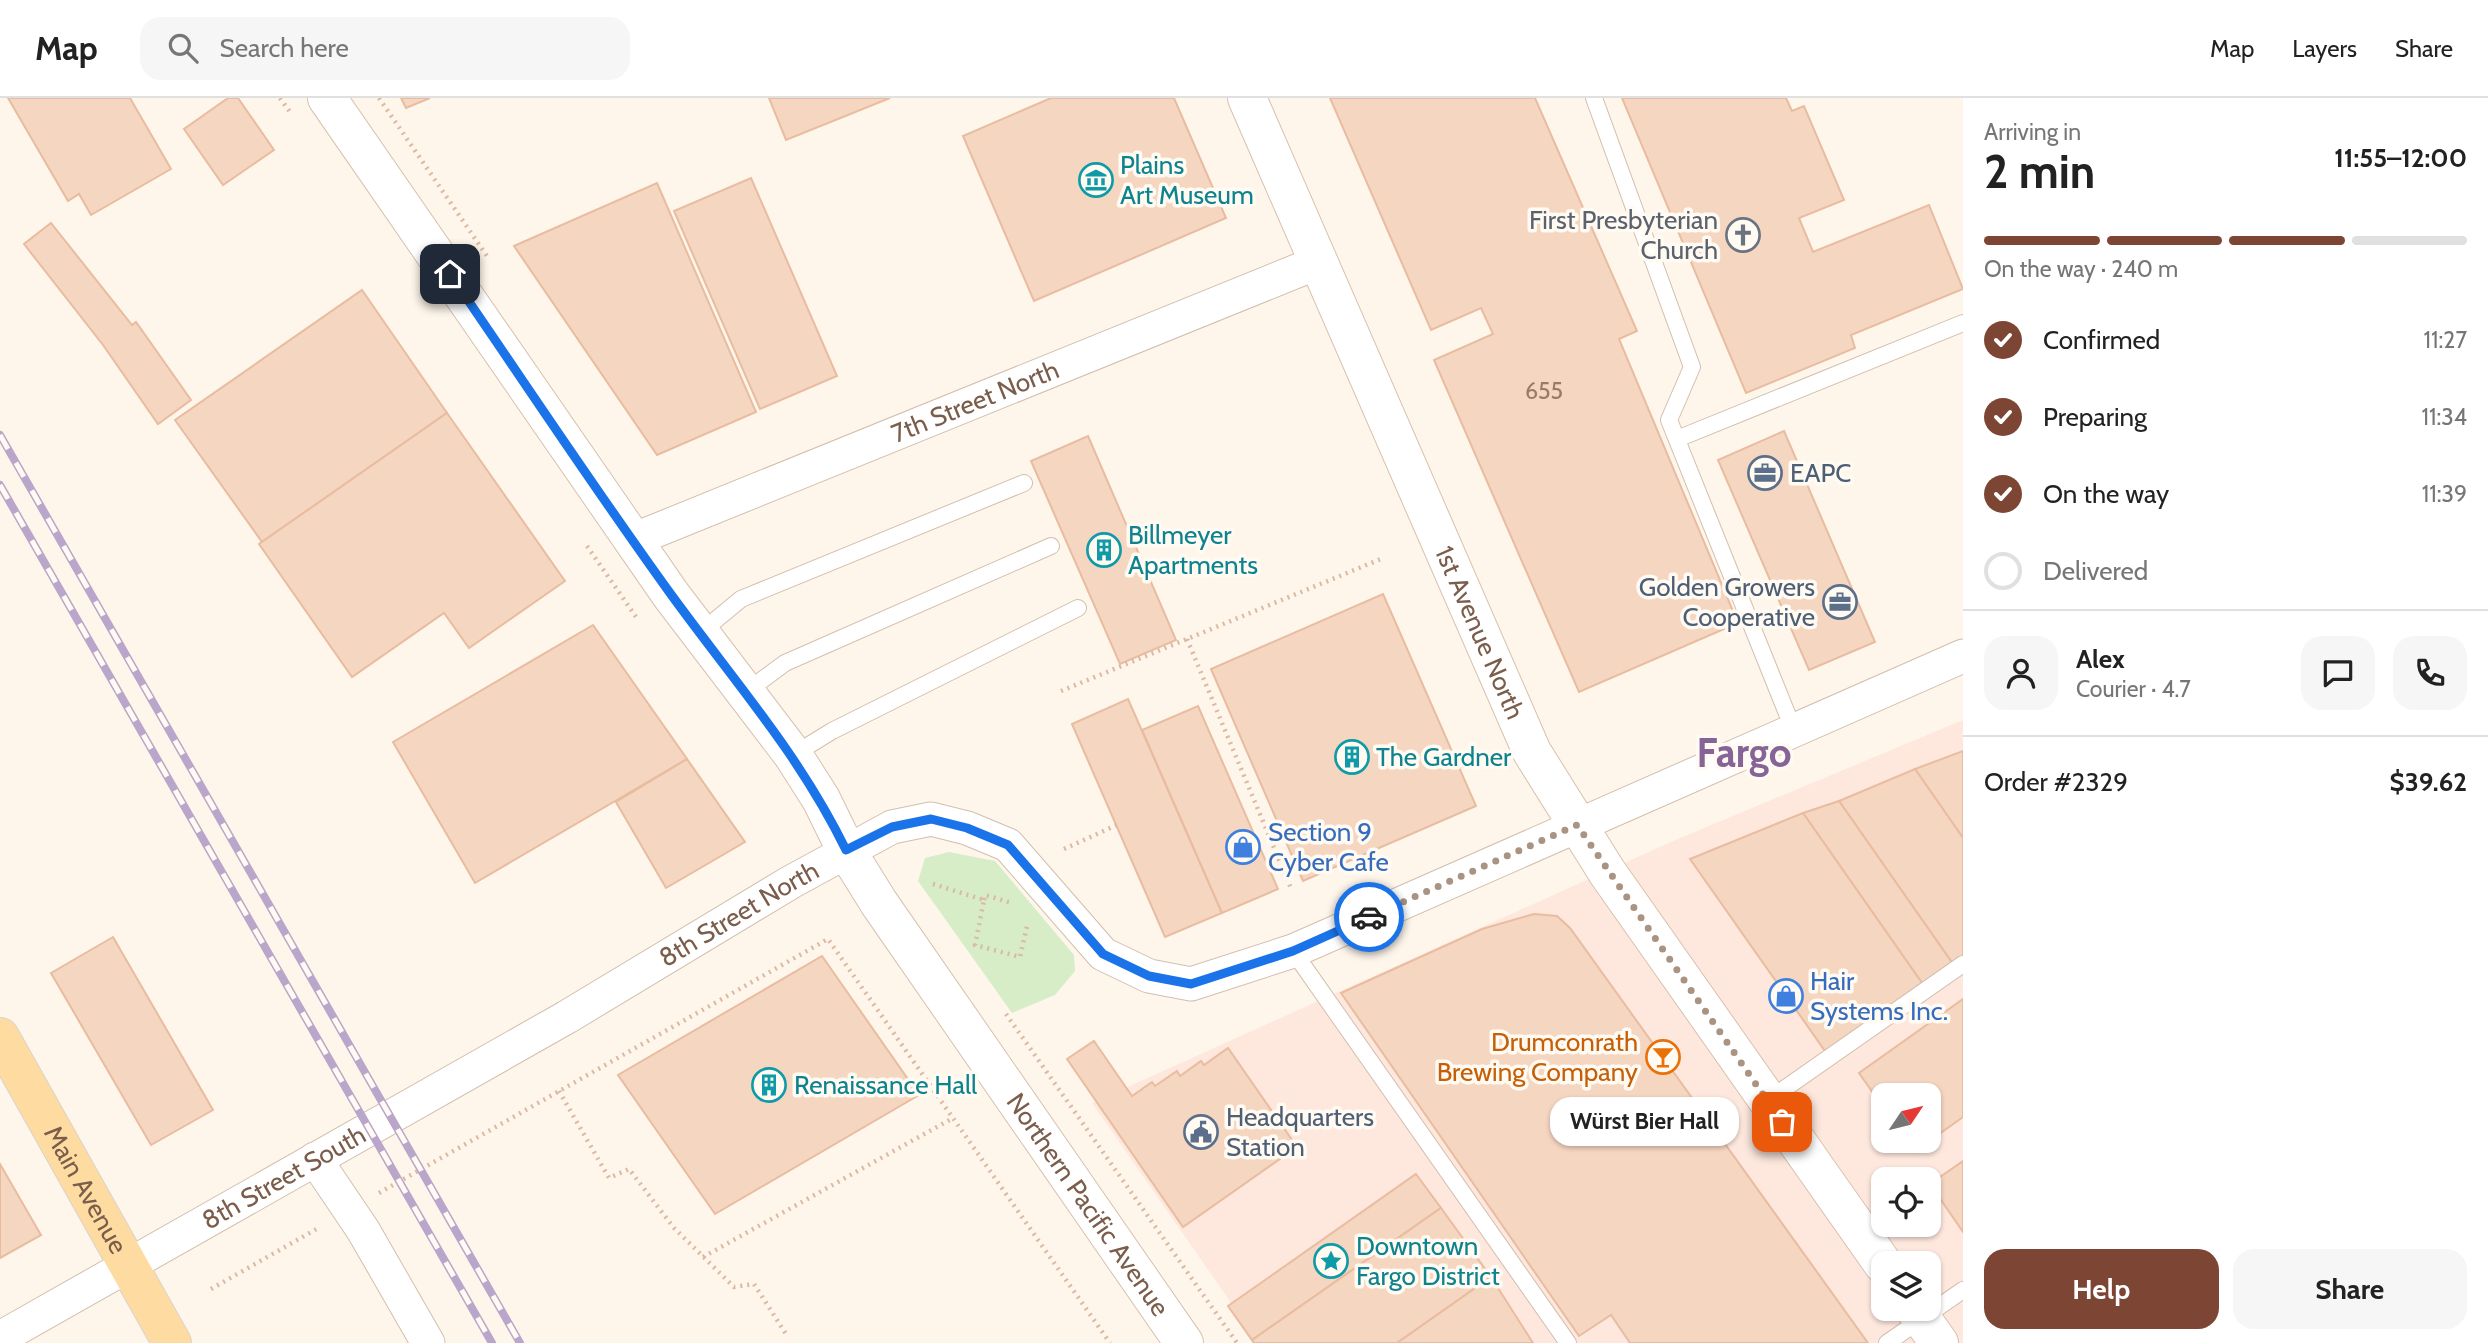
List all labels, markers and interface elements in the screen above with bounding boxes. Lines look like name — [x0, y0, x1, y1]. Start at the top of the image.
search box — [140, 17, 630, 80]
text: Map — [35, 28, 98, 68]
icon: search — [164, 29, 202, 67]
text: Search here — [220, 32, 349, 64]
text: Map — [2210, 34, 2254, 63]
text: Layers — [2292, 34, 2357, 63]
text: Share — [2395, 34, 2453, 63]
text: Arriving in — [1984, 118, 2081, 146]
text: 11:55–12:00 — [2334, 142, 2467, 174]
text: 2 min — [1984, 144, 2095, 200]
place label: Plains Art Museum — [1120, 149, 1254, 211]
museum icon: Plains Art Museum — [1077, 161, 1115, 199]
place label: First Presbyterian Church — [1529, 204, 1718, 266]
church icon: First Presbyterian Church — [1724, 216, 1762, 254]
pin — [420, 244, 480, 304]
icon: home — [431, 255, 469, 293]
text: On the way · 240 m — [1984, 255, 2178, 283]
icon: check — [1984, 321, 2022, 359]
text: Confirmed — [2043, 324, 2160, 356]
text: 11:27 — [2424, 326, 2467, 354]
street label: 7th Street North — [887, 353, 1063, 450]
house number: 655 — [1525, 377, 1563, 405]
icon: check — [1984, 398, 2022, 436]
text: Preparing — [2043, 401, 2147, 433]
text: 11:34 — [2421, 403, 2467, 431]
office icon: EAPC — [1746, 454, 1784, 492]
place label: EAPC — [1790, 457, 1851, 489]
icon: check — [1984, 475, 2022, 513]
text: On the way — [2043, 478, 2169, 510]
text: 11:39 — [2422, 480, 2467, 508]
place label: Billmeyer Apartments — [1128, 519, 1258, 581]
building icon: Billmeyer Apartments — [1085, 531, 1123, 569]
street label: 1st Avenue North — [1428, 541, 1532, 724]
text: Delivered — [2043, 555, 2148, 587]
place label: Golden Growers Cooperative — [1639, 571, 1815, 633]
office icon: Golden Growers Cooperative — [1821, 583, 1859, 621]
button: person — [1984, 636, 2058, 710]
button: chat — [2301, 636, 2375, 710]
button: phone — [2393, 636, 2467, 710]
text: Alex — [2076, 643, 2125, 675]
text: Courier · 4.7 — [2076, 675, 2191, 703]
district label: Fargo — [1696, 728, 1792, 777]
building icon: The Gardner — [1333, 738, 1371, 776]
place label: The Gardner — [1376, 741, 1512, 773]
text: Order #2329 — [1984, 766, 2128, 798]
text: $39.62 — [2390, 766, 2467, 798]
place label: Section 9 Cyber Cafe — [1268, 816, 1389, 878]
shop icon: Section 9 Cyber Cafe — [1224, 828, 1262, 866]
street label: 8th Street North — [653, 854, 824, 974]
courier — [1334, 882, 1404, 952]
icon: car — [1350, 898, 1388, 936]
place label: Hair Systems Inc. — [1810, 965, 1948, 1027]
shop icon: Hair Systems Inc. — [1767, 977, 1805, 1015]
place label: Drumconrath Brewing Company — [1437, 1026, 1638, 1088]
bar icon: Drumconrath Brewing Company — [1644, 1038, 1682, 1076]
building icon: Renaissance Hall — [750, 1066, 788, 1104]
place label: Renaissance Hall — [794, 1069, 977, 1101]
north arrow — [1871, 1083, 1941, 1153]
map controls — [1871, 1083, 1941, 1321]
street label: Northern Pacific Avenue — [1000, 1087, 1176, 1322]
pin — [1752, 1092, 1812, 1152]
callout: Würst Bier Hall — [1551, 1098, 1740, 1146]
place label: Headquarters Station — [1226, 1101, 1374, 1163]
icon: bag — [1763, 1103, 1801, 1141]
text: Würst Bier Hall — [1570, 1107, 1719, 1135]
public building icon: Headquarters Station — [1182, 1113, 1220, 1151]
street label: 8th Street South — [196, 1118, 371, 1236]
street label: Main Avenue — [37, 1120, 134, 1259]
button: locate — [1871, 1167, 1941, 1237]
place label: Downtown Fargo District — [1356, 1230, 1500, 1292]
place icon: Downtown Fargo District — [1312, 1242, 1350, 1280]
button: Help — [1984, 1249, 2219, 1329]
button: Share — [2233, 1249, 2467, 1329]
button: layers — [1871, 1251, 1941, 1321]

